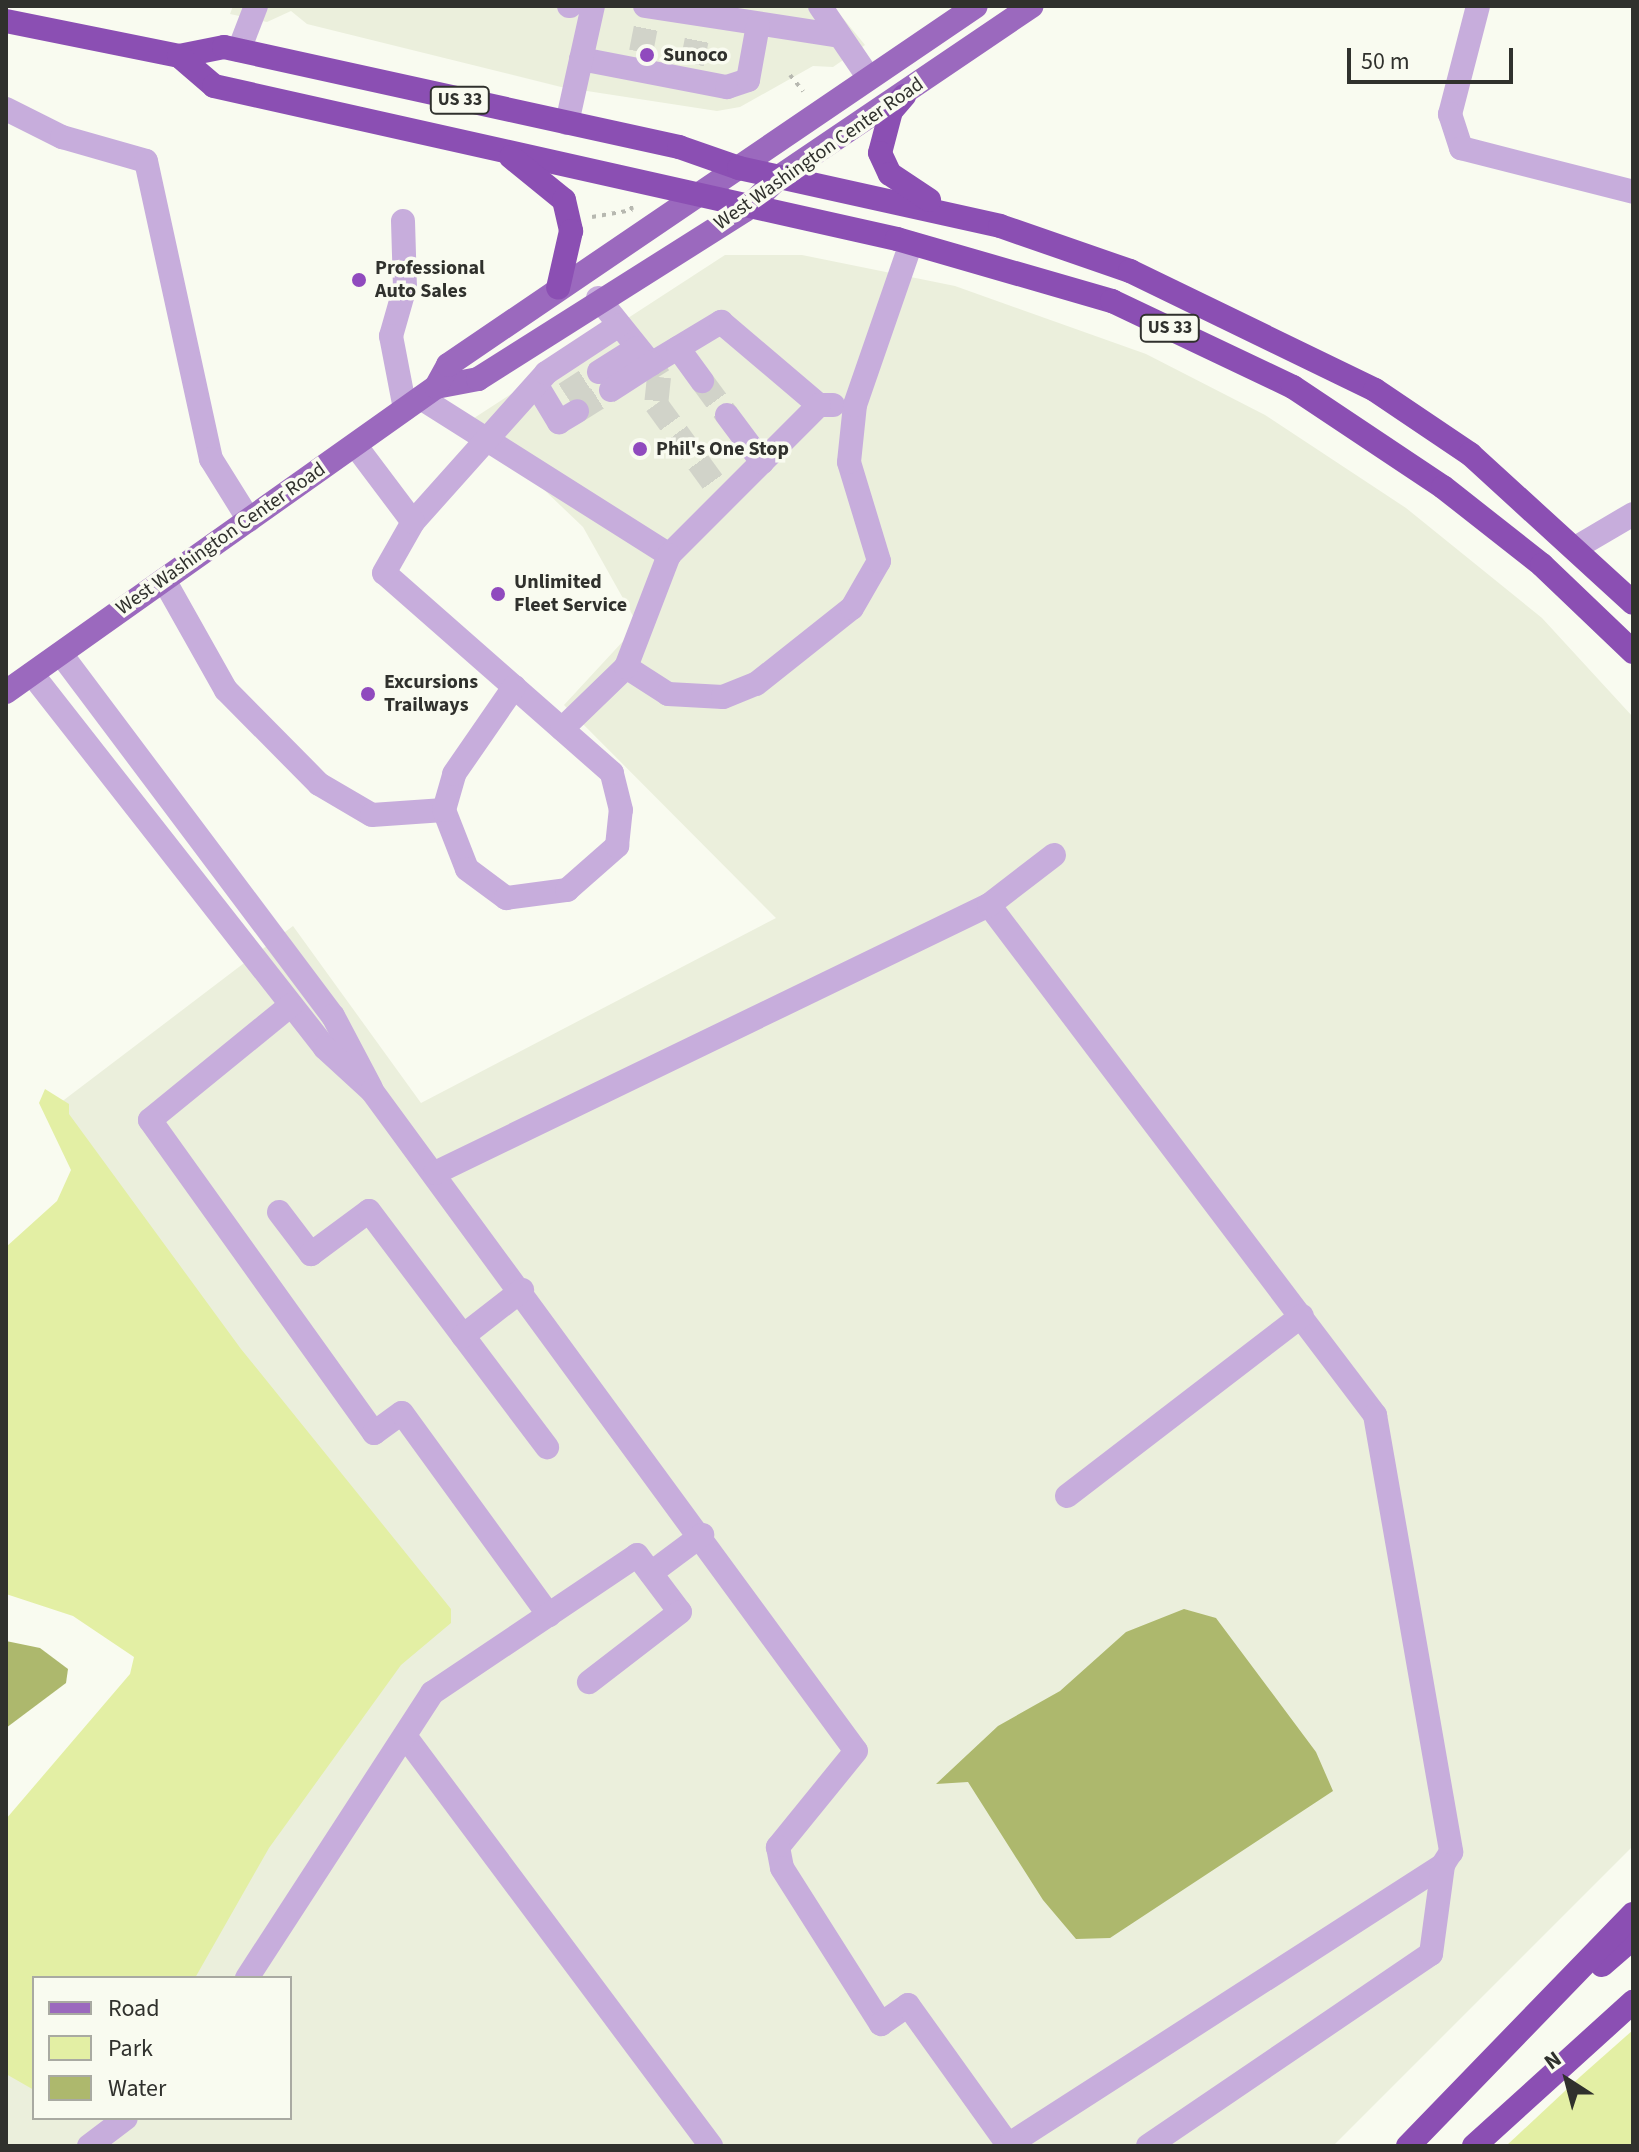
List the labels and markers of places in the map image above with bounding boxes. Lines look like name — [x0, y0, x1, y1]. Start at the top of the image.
place label: Sunoco — [663, 43, 728, 67]
marker: Sunoco — [638, 46, 656, 64]
place label: Professional Auto Sales — [375, 256, 485, 303]
marker: Professional Auto Sales — [350, 271, 368, 289]
place label: Phil's One Stop — [656, 437, 789, 461]
marker: Phil's One Stop — [631, 440, 649, 458]
place label: Unlimited Fleet Service — [514, 570, 627, 617]
marker: Unlimited Fleet Service — [489, 585, 507, 603]
place label: Excursions Trailways — [384, 670, 478, 717]
marker: Excursions Trailways — [359, 685, 377, 703]

